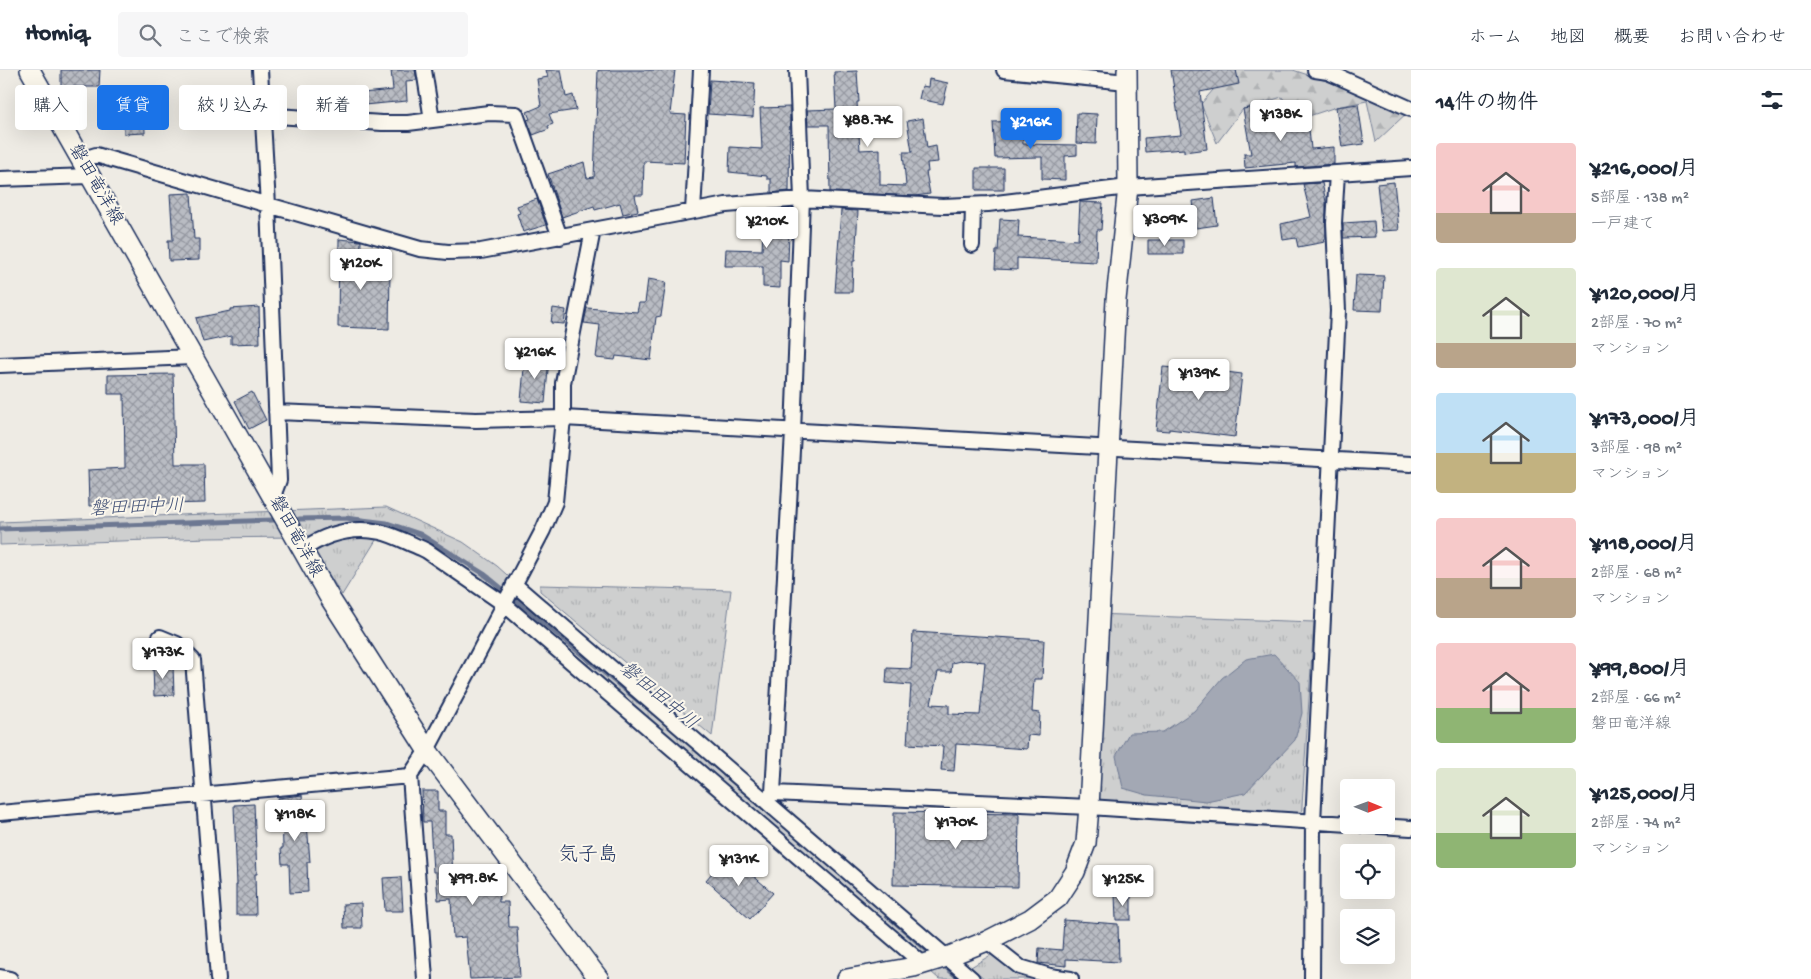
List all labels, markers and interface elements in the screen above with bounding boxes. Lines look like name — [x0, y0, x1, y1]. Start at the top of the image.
search box — [118, 12, 468, 57]
text: Homiq — [25, 20, 88, 49]
icon: search — [136, 21, 164, 49]
text: ここで検索 — [176, 27, 271, 50]
text: ホーム — [1469, 28, 1522, 49]
text: 地図 — [1550, 28, 1586, 49]
text: 概要 — [1614, 28, 1650, 49]
text: お問い合わせ — [1678, 28, 1786, 49]
chip: 購入 — [15, 85, 87, 130]
chip: 賃貸 — [97, 85, 169, 130]
chip: 絞り込み — [179, 85, 287, 130]
chip: 新着 — [297, 85, 369, 130]
icon: filters — [1758, 86, 1786, 114]
text: 14件の物件 — [1436, 92, 1538, 117]
pin: ¥138K — [1246, 100, 1316, 142]
pin: ¥88.7K — [827, 106, 909, 148]
text: ¥138K — [1261, 106, 1301, 125]
pin: ¥216K — [996, 108, 1066, 150]
text: ¥88.7K — [844, 112, 892, 131]
text: ¥216K — [1012, 114, 1050, 133]
street label: 磐田竜洋線 — [63, 140, 127, 229]
text: ¥216,000/月 — [1591, 158, 1699, 183]
icon: home — [1476, 163, 1536, 223]
text: 5部屋 · 138 m² — [1591, 190, 1689, 209]
pin: ¥309K — [1130, 204, 1200, 247]
pin: ¥210K — [732, 206, 802, 249]
text: ¥309K — [1144, 211, 1186, 230]
text: ¥210K — [747, 213, 787, 232]
text: 一戸建て — [1591, 216, 1655, 235]
pin: ¥120K — [326, 248, 396, 291]
text: ¥120K — [341, 255, 381, 274]
text: ¥120,000/月 — [1591, 283, 1700, 308]
icon: home — [1476, 288, 1536, 348]
text: 2部屋 · 70 m² — [1591, 315, 1682, 334]
pin: ¥216K — [500, 338, 570, 380]
text: マンション — [1591, 341, 1670, 360]
text: ¥216K — [516, 344, 554, 363]
pin: ¥139K — [1164, 358, 1234, 401]
text: ¥139K — [1179, 365, 1219, 384]
text: ¥173,000/月 — [1591, 408, 1699, 433]
icon: home — [1476, 413, 1536, 473]
text: 3部屋 · 98 m² — [1591, 440, 1682, 459]
text: マンション — [1591, 466, 1670, 485]
street label: 磐田竜洋線 — [264, 492, 327, 581]
water label: 磐田田中川 — [89, 495, 185, 522]
text: ¥118,000/月 — [1591, 533, 1698, 558]
icon: home — [1476, 538, 1536, 598]
text: 2部屋 · 68 m² — [1591, 565, 1682, 584]
text: マンション — [1591, 591, 1670, 610]
pin: ¥173K — [128, 638, 198, 680]
text: ¥173K — [143, 644, 183, 663]
water label: 磐田田中川 — [614, 657, 703, 736]
text: ¥99,800/月 — [1591, 658, 1690, 683]
icon: home — [1476, 663, 1536, 723]
text: 2部屋 · 66 m² — [1591, 690, 1681, 709]
text: 磐田竜洋線 — [1591, 716, 1671, 735]
north arrow — [1340, 779, 1395, 834]
map controls — [1340, 779, 1395, 964]
text: ¥125,000/月 — [1591, 783, 1699, 808]
icon: home — [1476, 788, 1536, 848]
pin: ¥118K — [260, 800, 330, 842]
text: ¥118K — [276, 806, 314, 825]
pin: ¥170K — [921, 808, 991, 850]
text: ¥170K — [936, 814, 976, 833]
text: 2部屋 · 74 m² — [1591, 815, 1681, 834]
text: マンション — [1591, 841, 1670, 860]
district label: 気子島 — [558, 843, 618, 868]
pin: ¥131K — [704, 844, 774, 887]
button: locate — [1340, 844, 1395, 899]
text: ¥131K — [720, 851, 758, 870]
pin: ¥99.8K — [432, 864, 514, 906]
pin: ¥125K — [1088, 864, 1158, 907]
text: ¥99.8K — [450, 870, 496, 889]
text: ¥125K — [1104, 871, 1142, 890]
button: layers — [1340, 909, 1395, 964]

